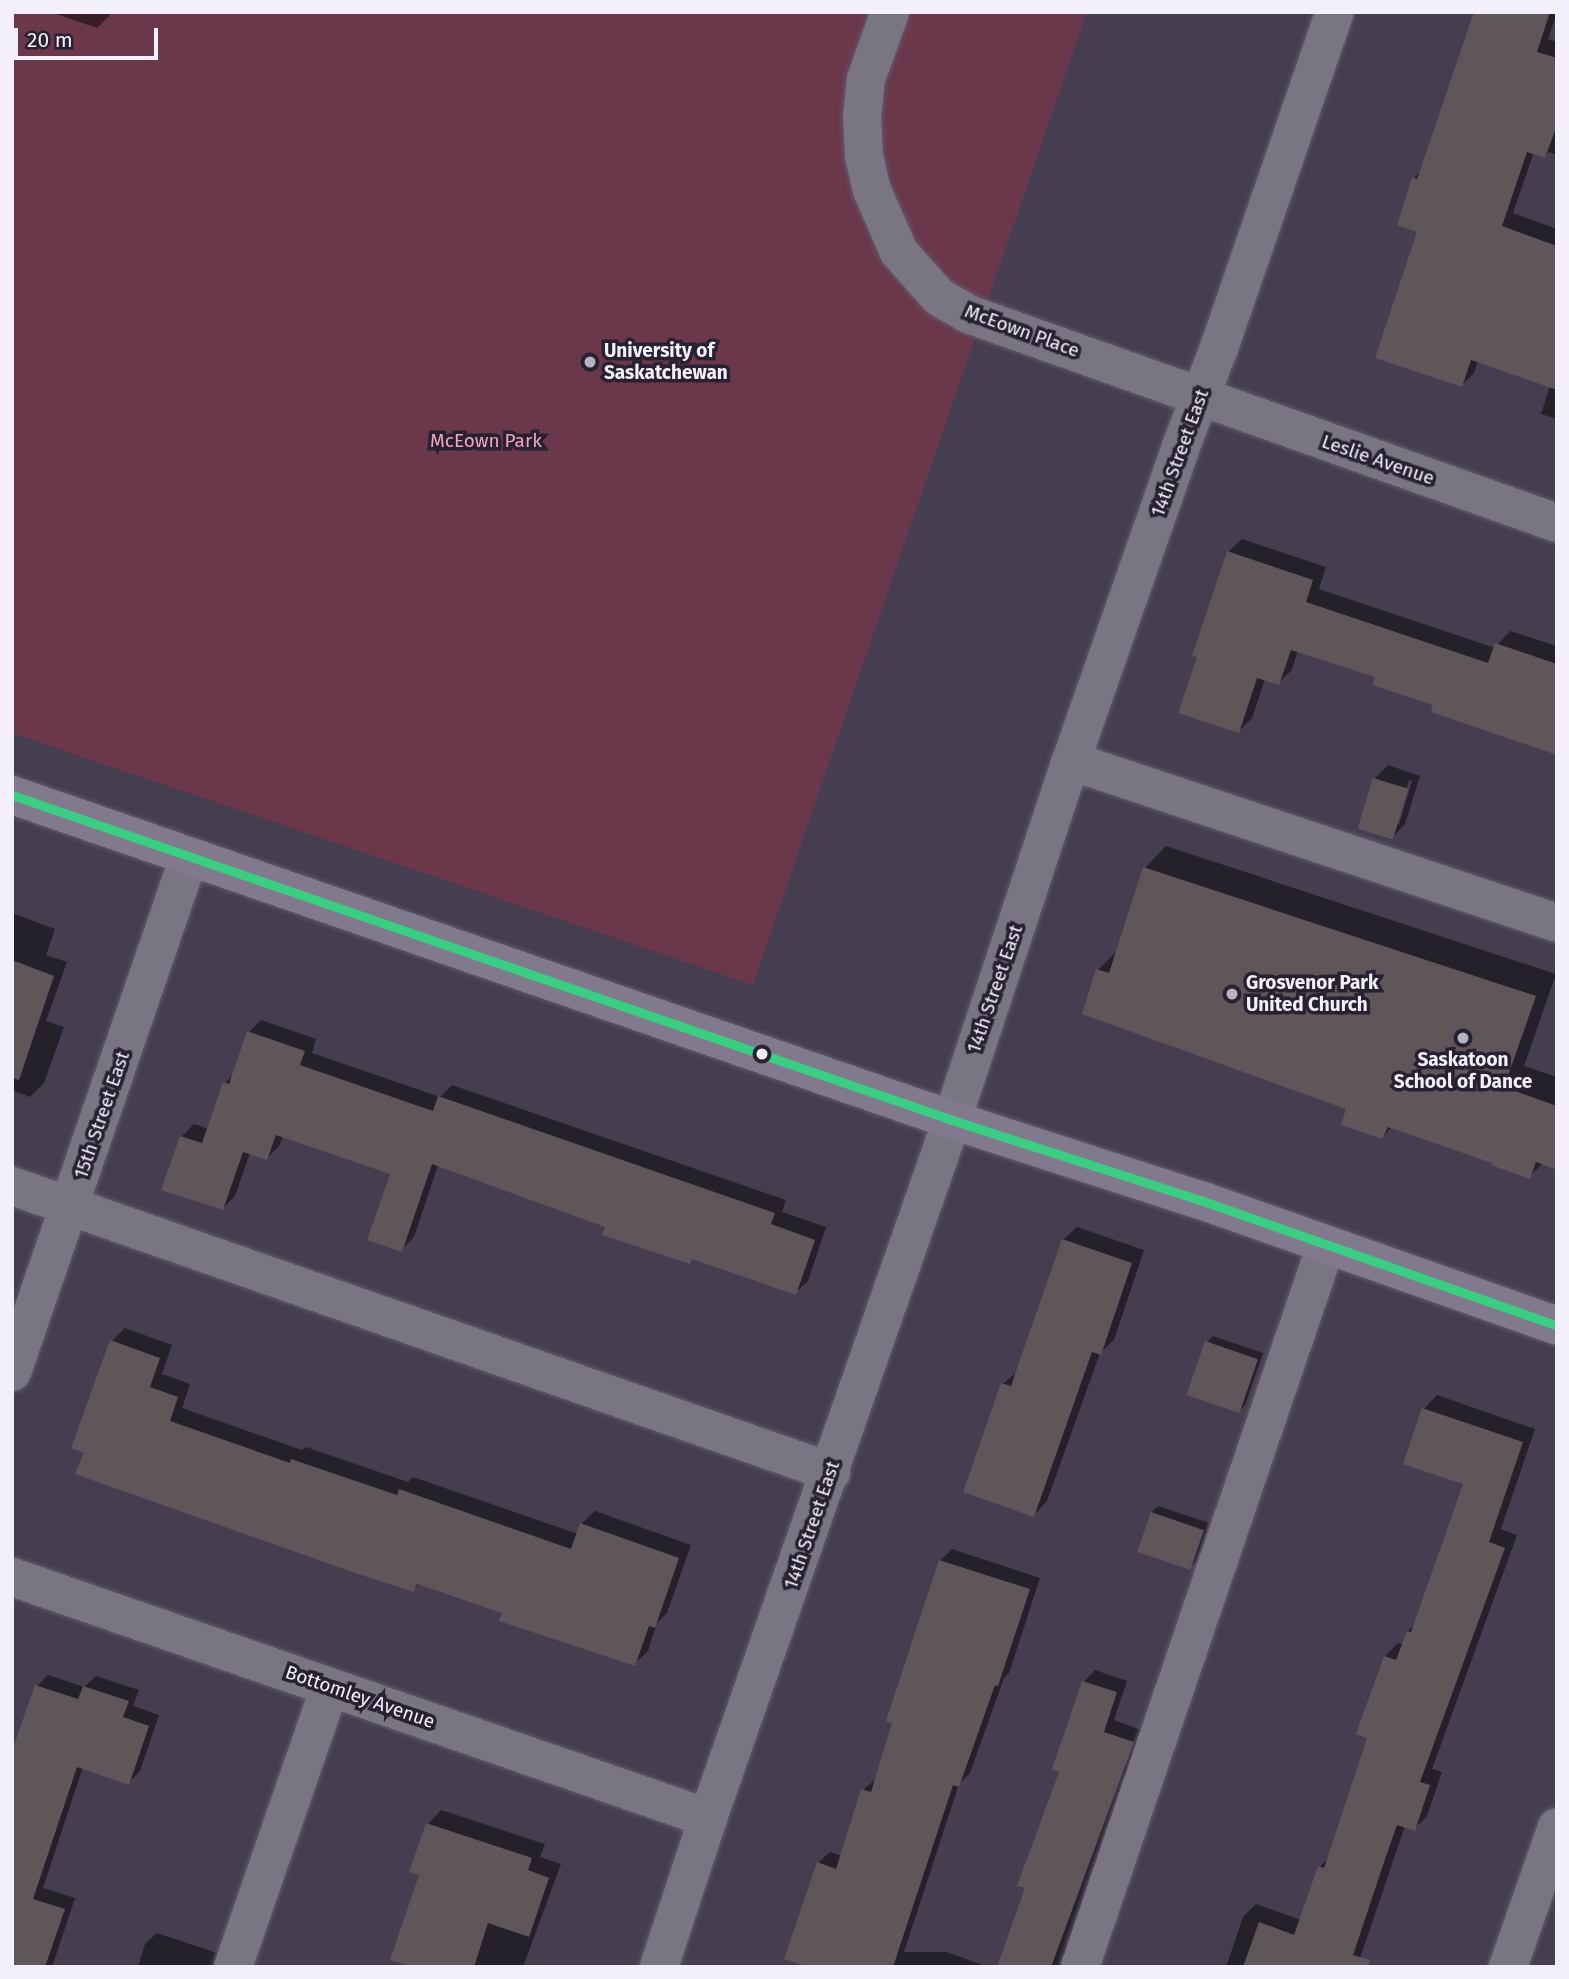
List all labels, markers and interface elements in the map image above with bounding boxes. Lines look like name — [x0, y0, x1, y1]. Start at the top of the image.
scale bar — [18, 14, 161, 58]
text: 20 m — [27, 27, 73, 53]
street label: McEown Place — [962, 300, 1082, 362]
place label: University of Saskatchewan — [604, 340, 728, 384]
marker: University of Saskatchewan — [582, 354, 598, 370]
street label: 14th Street East — [1146, 386, 1214, 520]
park label: McEown Park — [430, 430, 542, 452]
street label: Leslie Avenue — [1319, 430, 1437, 490]
street label: 14th Street East — [962, 922, 1028, 1056]
place label: Grosvenor Park United Church — [1246, 972, 1378, 1016]
marker: Grosvenor Park United Church — [1224, 986, 1240, 1002]
marker: Saskatoon School of Dance — [1455, 1030, 1471, 1046]
unlabelled marker — [755, 1047, 769, 1061]
street label: 15th Street East — [70, 1048, 134, 1182]
place label: Saskatoon School of Dance — [1394, 1049, 1532, 1093]
street label: 14th Street East — [779, 1458, 845, 1592]
street label: Bottomley Avenue — [282, 1661, 438, 1733]

